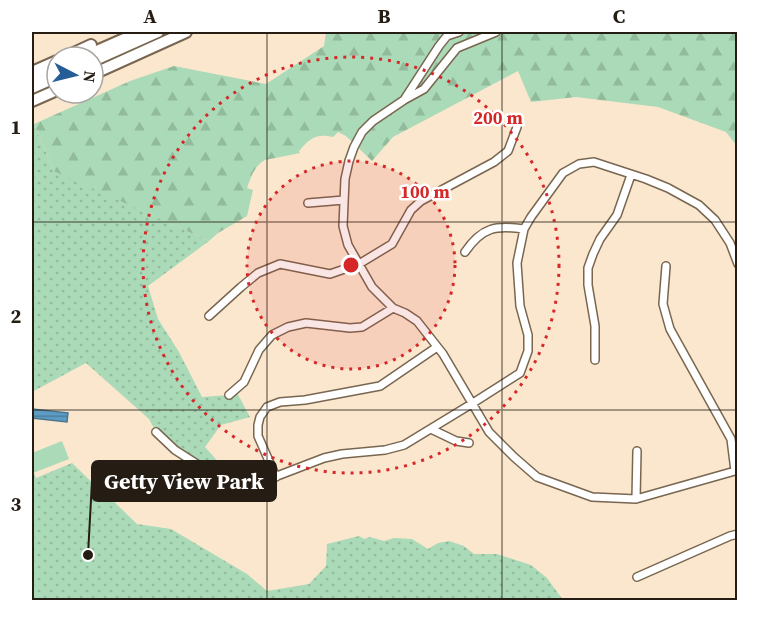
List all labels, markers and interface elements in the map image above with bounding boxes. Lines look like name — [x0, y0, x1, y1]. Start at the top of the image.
text: A — [143, 2, 157, 30]
text: B — [377, 2, 391, 30]
text: C — [613, 2, 625, 30]
north arrow — [45, 45, 105, 105]
text: N — [78, 70, 102, 84]
text: 200 m — [473, 105, 523, 130]
text: 1 — [11, 113, 21, 141]
text: 100 m — [400, 179, 450, 204]
centre of rings — [341, 255, 361, 275]
text: 2 — [11, 302, 22, 330]
callout: Getty View Park — [92, 461, 276, 501]
text: Getty View Park — [104, 466, 265, 496]
text: 3 — [11, 490, 22, 518]

